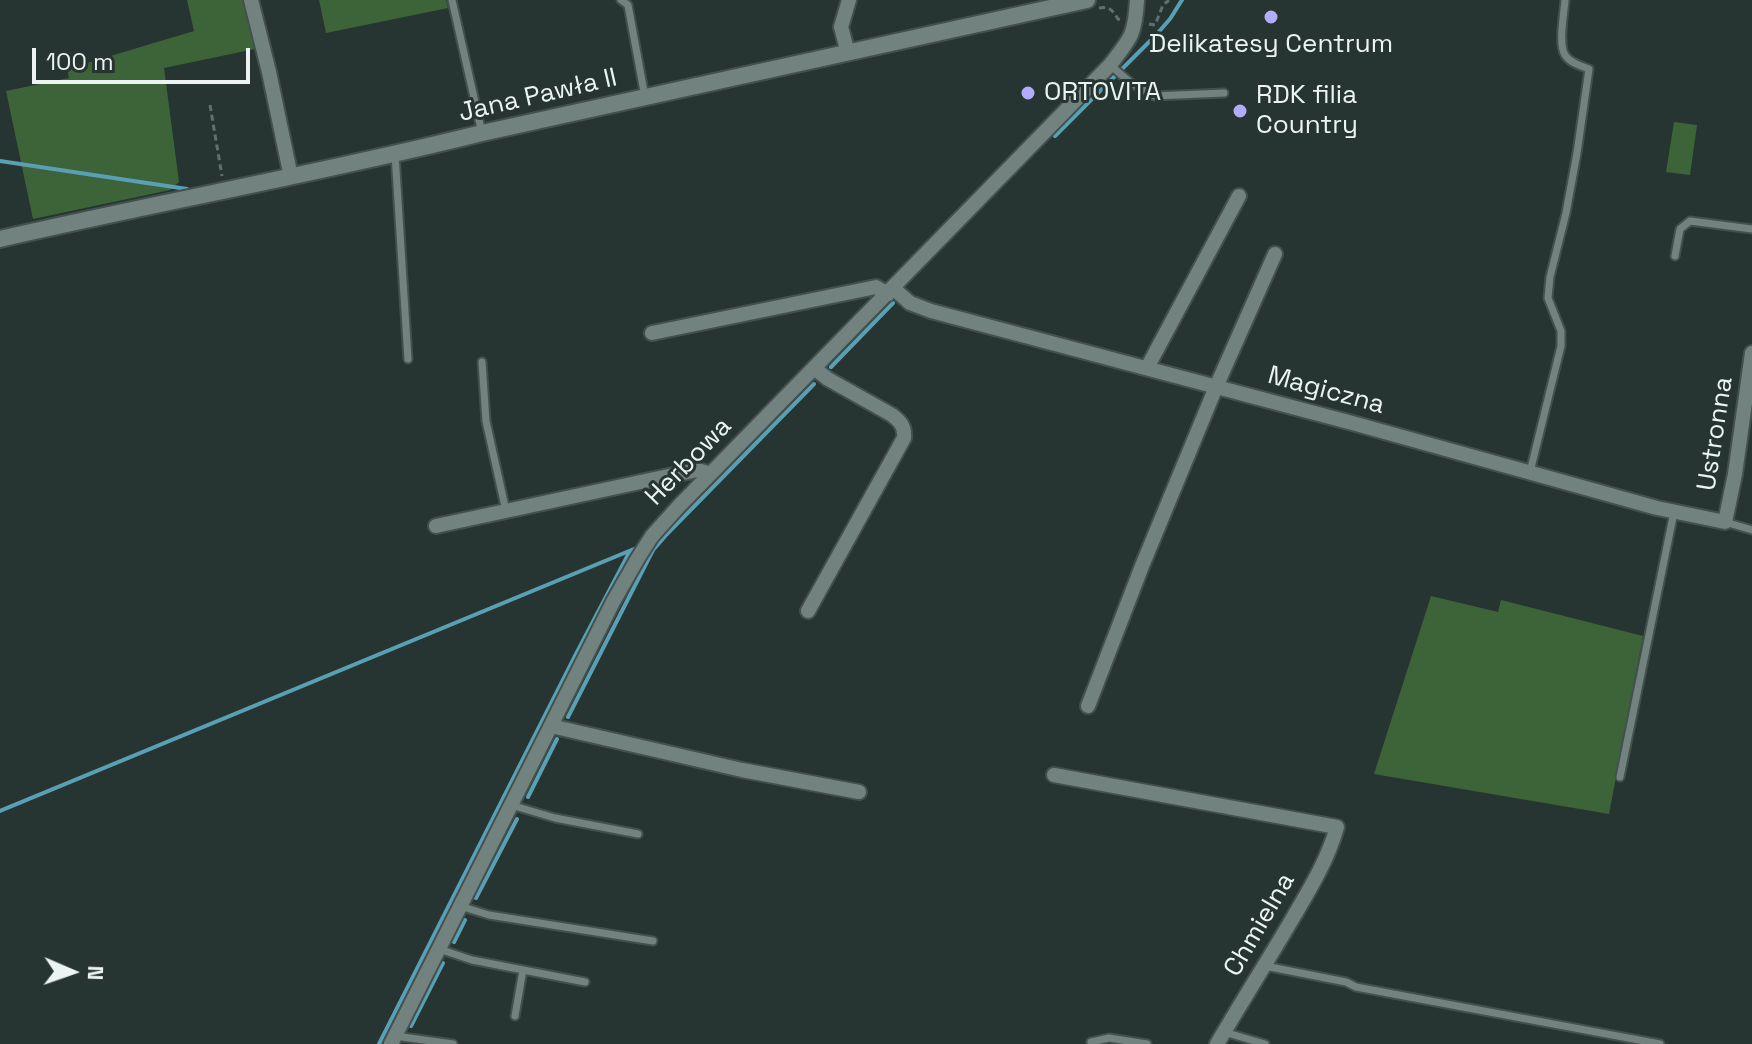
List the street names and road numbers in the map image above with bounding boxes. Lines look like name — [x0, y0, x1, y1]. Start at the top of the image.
street label: Jana Pawła II — [456, 63, 620, 129]
street label: Magiczna — [1264, 360, 1388, 422]
street label: Ustronna — [1692, 375, 1740, 493]
street label: Herbowa — [639, 411, 739, 513]
street label: Chmielna — [1218, 868, 1302, 982]

